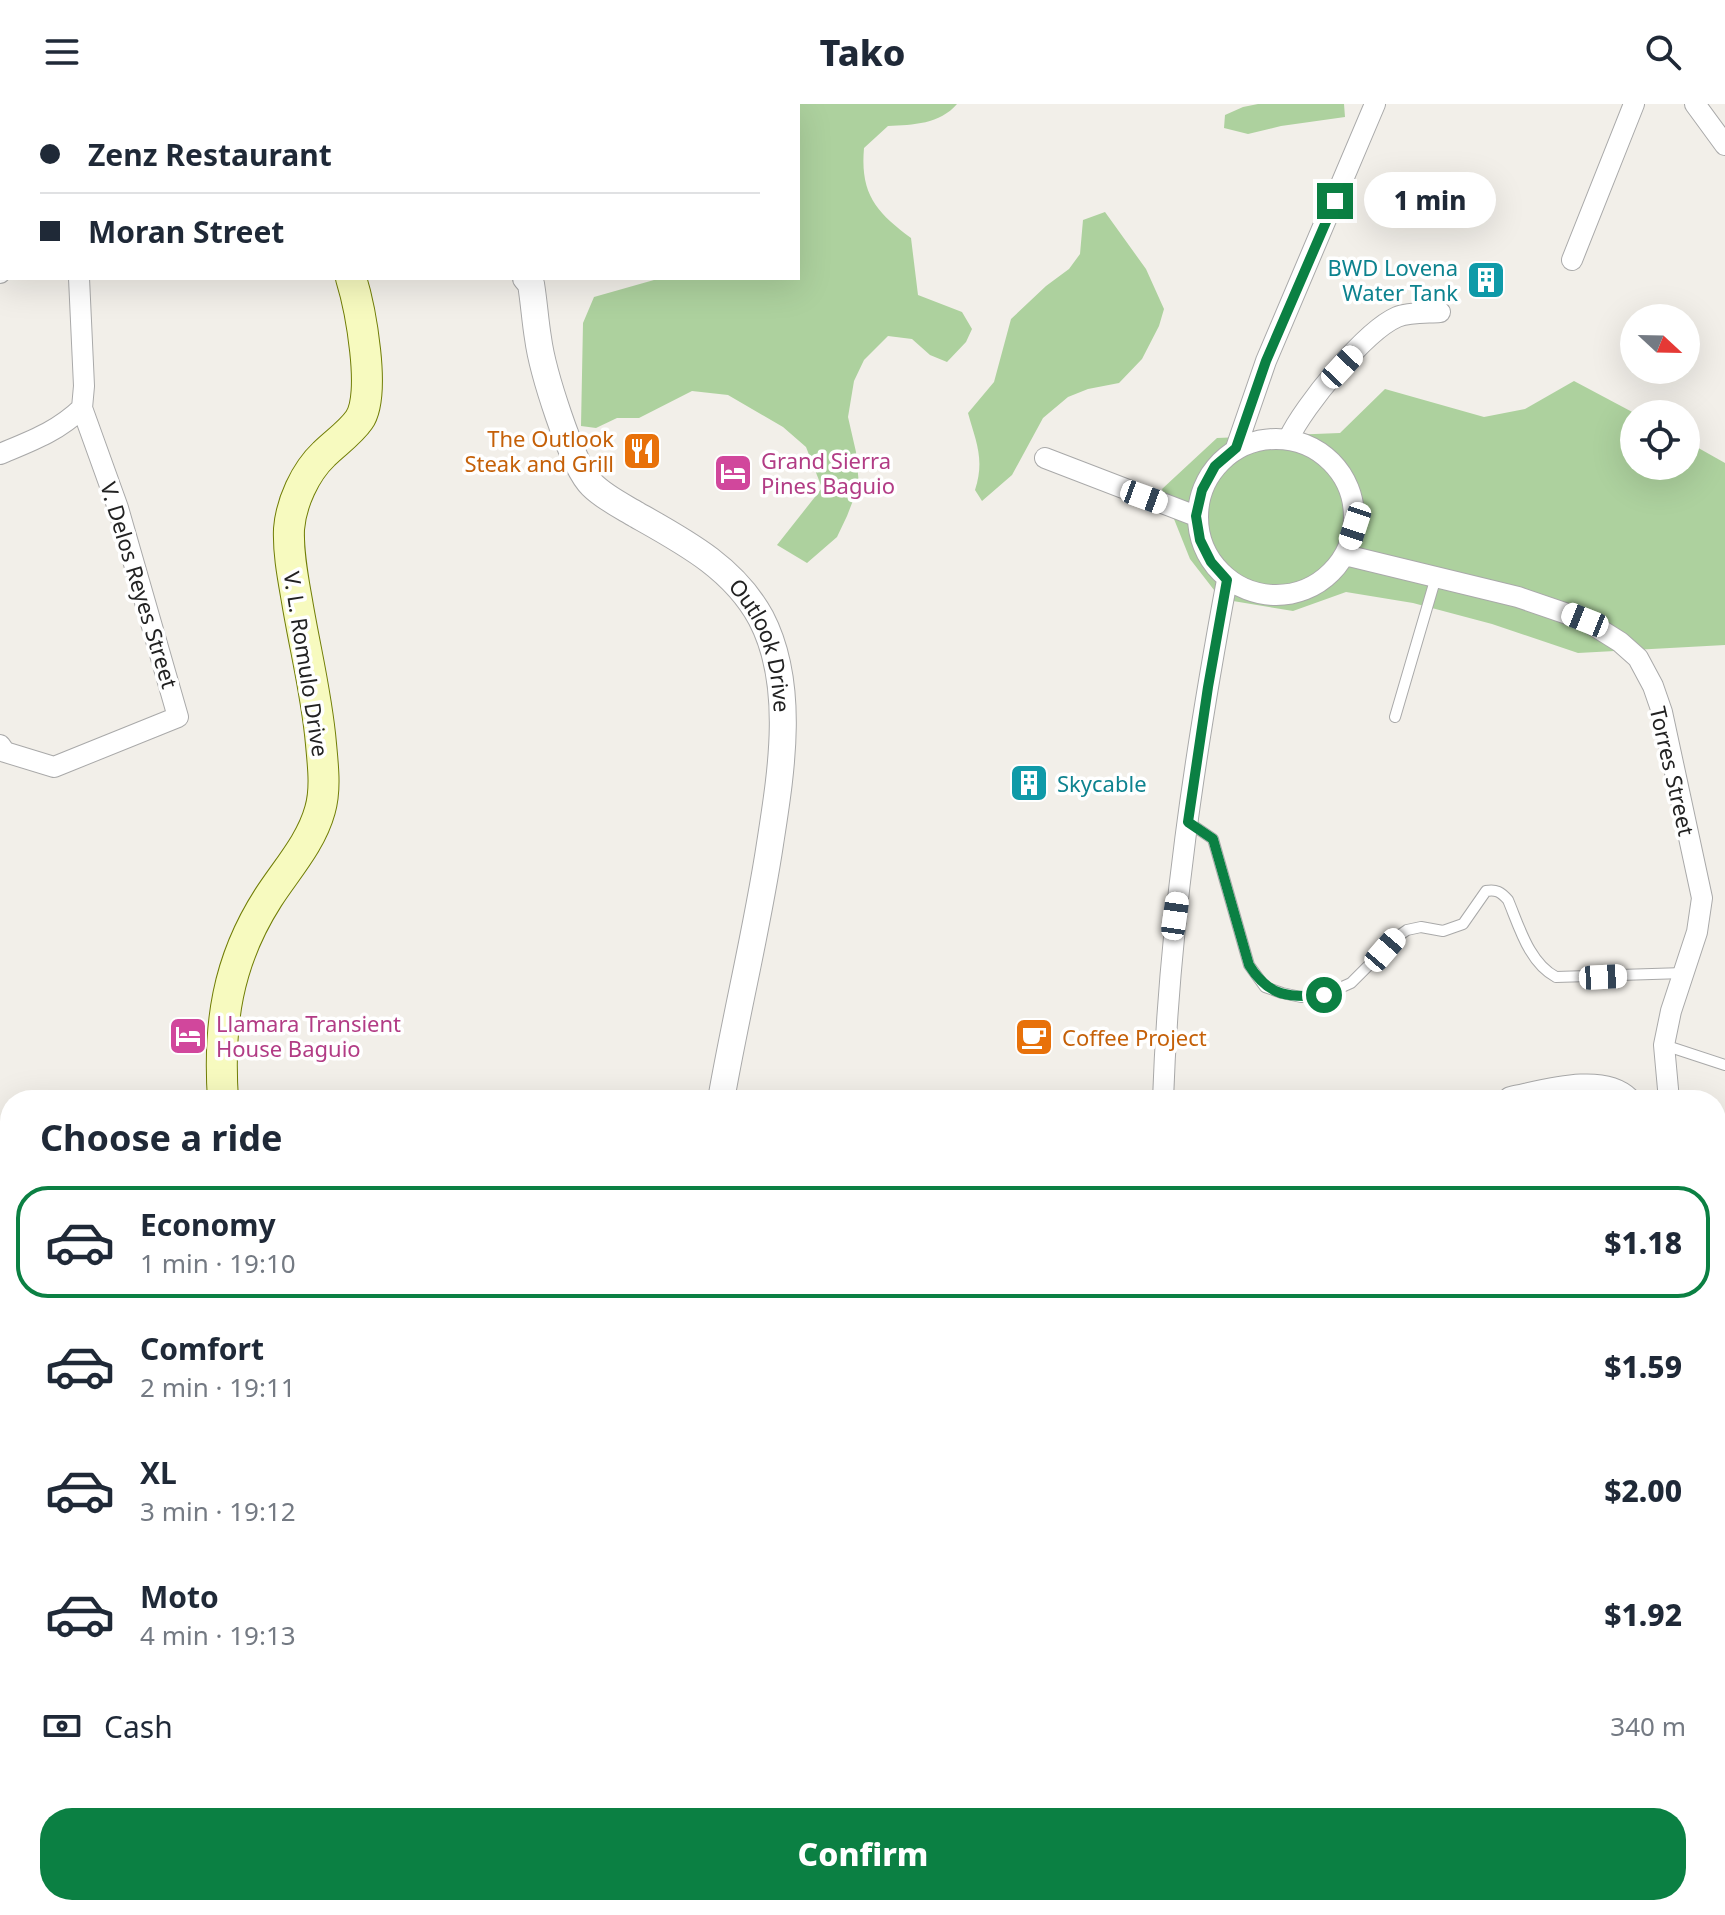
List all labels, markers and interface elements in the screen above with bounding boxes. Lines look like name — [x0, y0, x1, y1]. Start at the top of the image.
text: Tako — [820, 28, 905, 77]
icon: menu — [40, 30, 84, 74]
icon: search — [1641, 30, 1685, 74]
text: Zenz Restaurant — [88, 134, 332, 175]
callout: 1 min — [1363, 173, 1495, 229]
text: 1 min — [1394, 182, 1466, 218]
route end — [1317, 183, 1353, 219]
text: Moran Street — [88, 211, 284, 252]
place label: BWD Lovena Water Tank — [1328, 252, 1458, 307]
building icon: BWD Lovena Water Tank — [1465, 259, 1507, 301]
north arrow — [1620, 304, 1700, 384]
map controls — [1620, 304, 1700, 480]
car — [1317, 341, 1367, 393]
button: locate — [1620, 400, 1700, 480]
place label: The Outlook Steak and Grill — [464, 423, 614, 478]
restaurant icon: The Outlook Steak and Grill — [621, 430, 663, 472]
place label: Grand Sierra Pines Baguio — [761, 445, 895, 500]
hotel icon: Grand Sierra Pines Baguio — [712, 452, 754, 494]
street label: V. Delos Reyes Street — [94, 478, 186, 692]
car — [1117, 478, 1171, 516]
car — [1336, 499, 1374, 553]
street label: V. L. Romulo Drive — [278, 569, 336, 759]
street label: Outlook Drive — [723, 571, 798, 713]
car — [1558, 600, 1612, 640]
street label: Torres Street — [1644, 703, 1702, 839]
building icon: Skycable — [1008, 762, 1050, 804]
place label: Skycable — [1057, 768, 1147, 798]
car — [1160, 891, 1190, 941]
car — [1360, 924, 1410, 976]
car — [1578, 964, 1628, 990]
route start — [1306, 977, 1342, 1013]
place label: Llamara Transient House Baguio — [216, 1008, 401, 1063]
hotel icon: Llamara Transient House Baguio — [167, 1015, 209, 1057]
cafe icon: Coffee Project — [1013, 1016, 1055, 1058]
place label: Coffee Project — [1062, 1022, 1207, 1052]
text: Choose a ride — [40, 1113, 282, 1162]
text: Economy — [140, 1204, 276, 1245]
icon: car — [44, 1206, 116, 1278]
text: $1.18 — [1604, 1222, 1682, 1263]
text: 1 min · 19:10 — [140, 1245, 296, 1281]
text: Comfort — [140, 1328, 264, 1369]
icon: car — [44, 1330, 116, 1402]
text: $1.59 — [1604, 1346, 1682, 1387]
text: 2 min · 19:11 — [140, 1369, 296, 1405]
text: XL — [140, 1452, 177, 1493]
icon: car — [44, 1454, 116, 1526]
text: $2.00 — [1604, 1470, 1682, 1511]
text: 3 min · 19:12 — [140, 1493, 296, 1529]
text: Moto — [140, 1576, 219, 1617]
icon: car — [44, 1578, 116, 1650]
text: $1.92 — [1604, 1594, 1682, 1635]
text: 4 min · 19:13 — [140, 1617, 296, 1653]
icon: cash — [40, 1704, 84, 1748]
text: Cash — [104, 1706, 173, 1747]
text: 340 m — [1610, 1708, 1686, 1744]
button: Confirm — [40, 1808, 1686, 1900]

